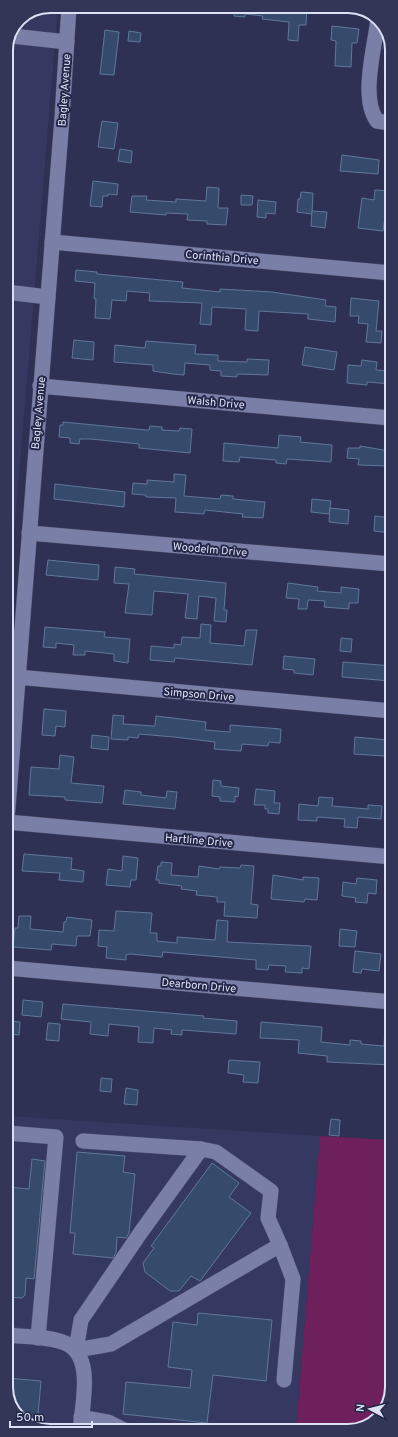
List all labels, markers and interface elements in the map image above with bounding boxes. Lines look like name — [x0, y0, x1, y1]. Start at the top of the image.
street label: Bagley Avenue — [55, 53, 75, 127]
street label: Corinthia Drive — [185, 248, 259, 268]
street label: Bagley Avenue — [29, 376, 49, 450]
street label: Walsh Drive — [187, 394, 245, 412]
street label: Woodelm Drive — [172, 540, 248, 560]
street label: Simpson Drive — [163, 685, 235, 705]
street label: Hartline Drive — [164, 831, 234, 851]
street label: Dearborn Drive — [161, 976, 237, 996]
north arrow — [350, 1389, 390, 1429]
scale bar — [10, 1403, 92, 1429]
text: N — [354, 1403, 368, 1413]
text: 50 m — [16, 1410, 44, 1426]

